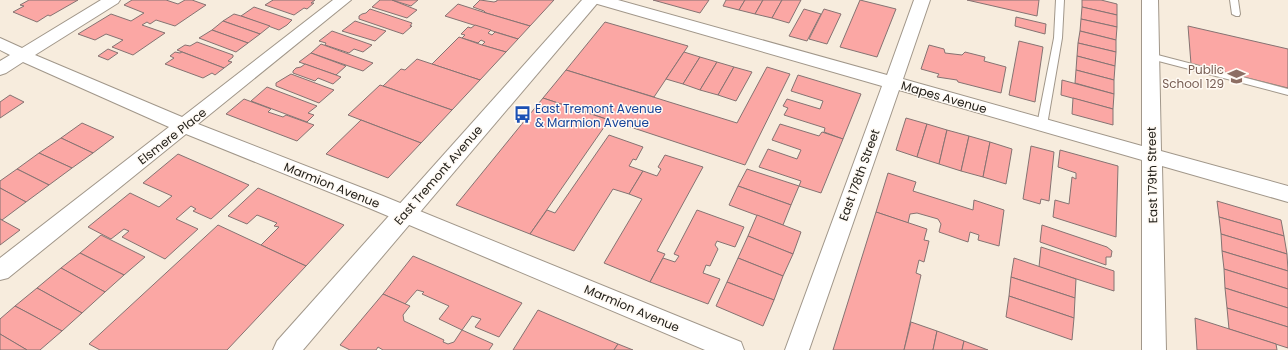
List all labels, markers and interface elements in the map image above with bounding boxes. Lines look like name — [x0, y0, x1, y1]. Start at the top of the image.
place label: Public School 129 — [1162, 61, 1224, 92]
school or university icon: Public School 129 — [1227, 66, 1247, 86]
street label: Mapes Avenue — [899, 77, 989, 117]
place label: East Tremont Avenue & Marmion Avenue — [535, 100, 662, 131]
street label: Elsmere Place — [134, 104, 210, 168]
bus stop icon: East Tremont Avenue & Marmion Avenue — [512, 105, 532, 125]
street label: East Tremont Avenue — [390, 122, 486, 228]
street label: East 178th Street — [835, 127, 883, 223]
street label: East 179th Street — [1143, 127, 1161, 223]
street label: Marmion Avenue — [282, 158, 382, 212]
street label: Marmion Avenue — [582, 280, 682, 336]

